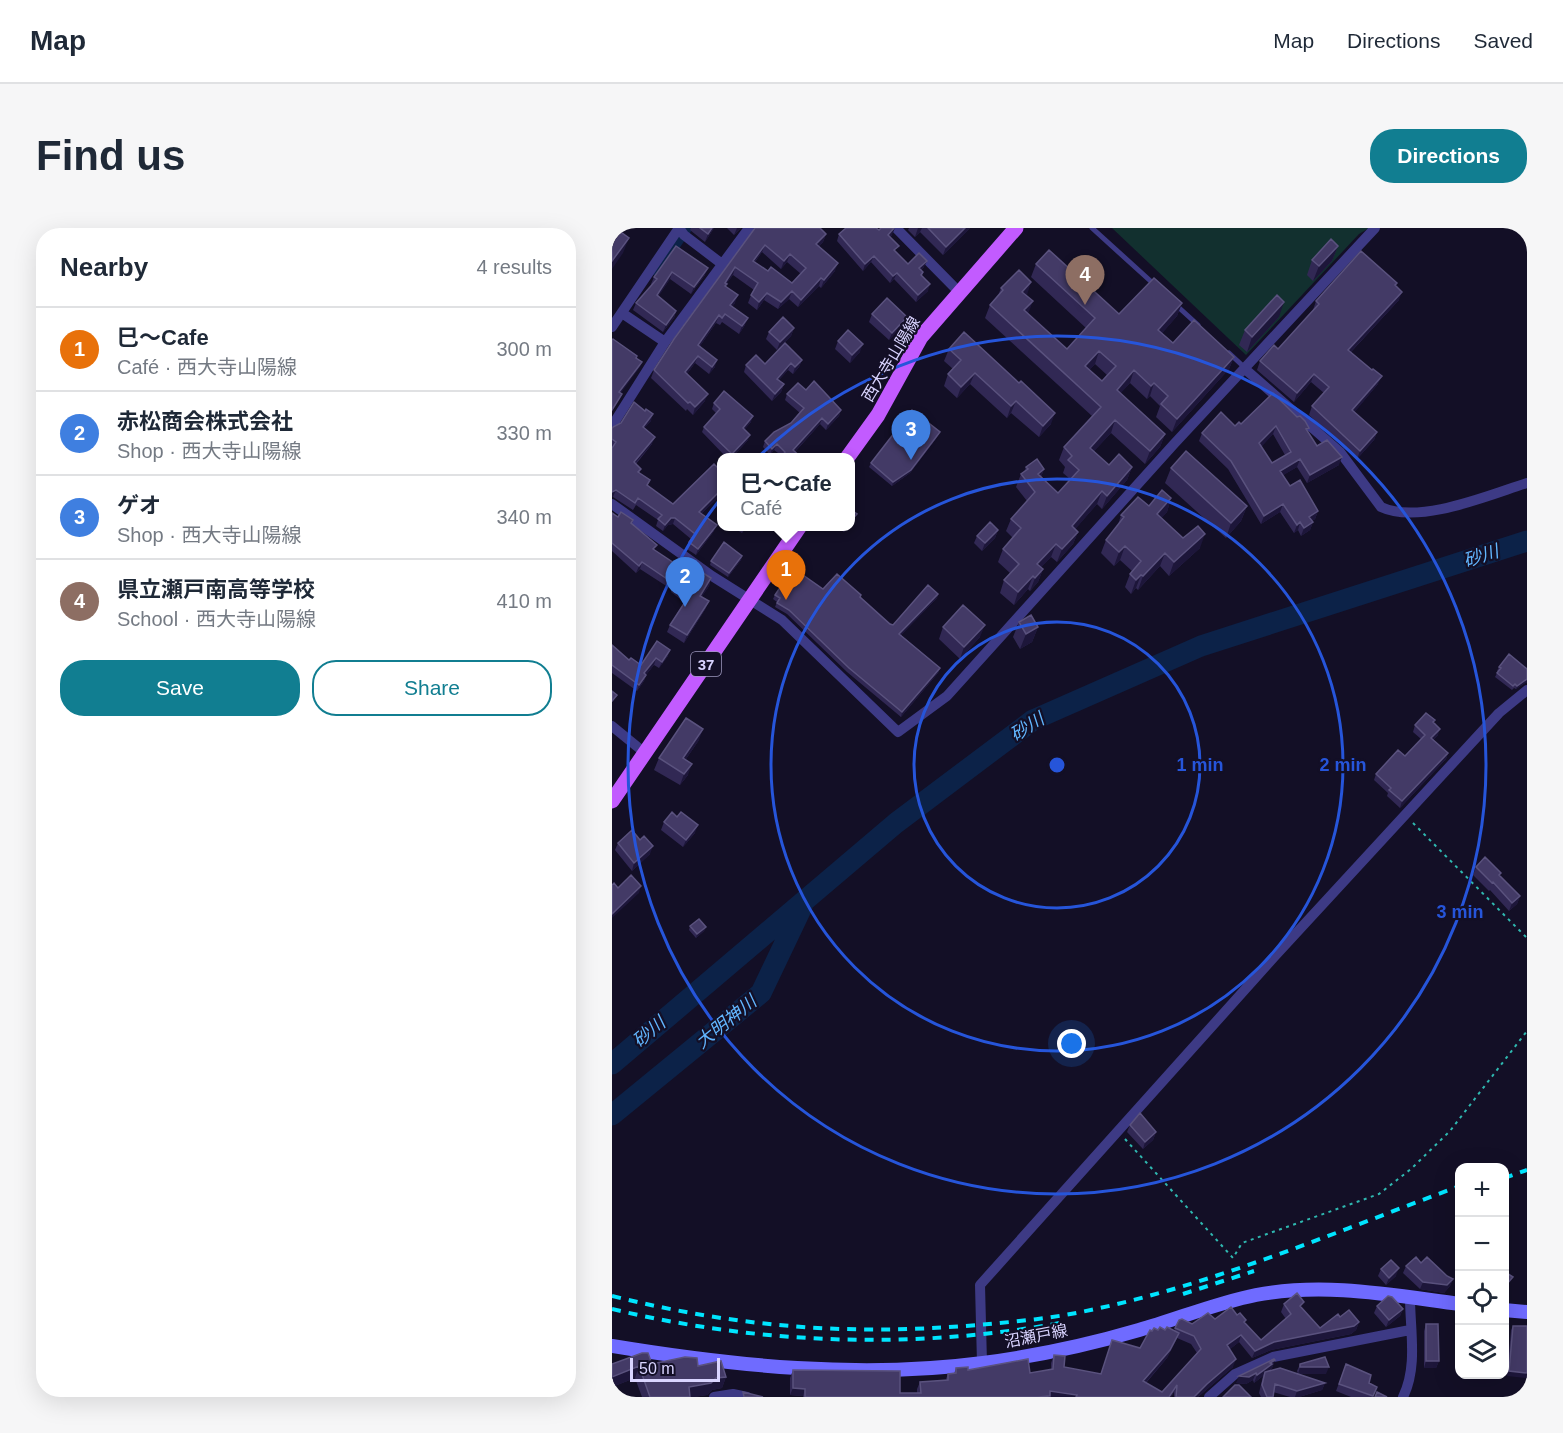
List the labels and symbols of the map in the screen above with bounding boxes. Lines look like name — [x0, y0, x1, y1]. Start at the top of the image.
pin: 4 — [1066, 256, 1104, 305]
street label: 西大寺山陽線 — [859, 313, 923, 405]
pin: 3 — [892, 410, 930, 460]
water label: 砂川 — [1461, 540, 1503, 571]
pin: 1 — [766, 550, 806, 600]
pin: 2 — [666, 558, 704, 607]
road number: 37 — [691, 652, 721, 676]
water label: 砂川 — [1006, 708, 1049, 745]
centre of rings — [1047, 755, 1067, 775]
text: 1 min — [1176, 755, 1224, 775]
text: 2 min — [1319, 755, 1367, 775]
text: 3 min — [1436, 902, 1484, 922]
water label: 大明神川 — [692, 990, 762, 1052]
water label: 砂川 — [629, 1011, 671, 1051]
your location — [1057, 1029, 1086, 1058]
street label: 沼瀬戸線 — [1003, 1322, 1069, 1350]
scale bar — [630, 1355, 720, 1382]

